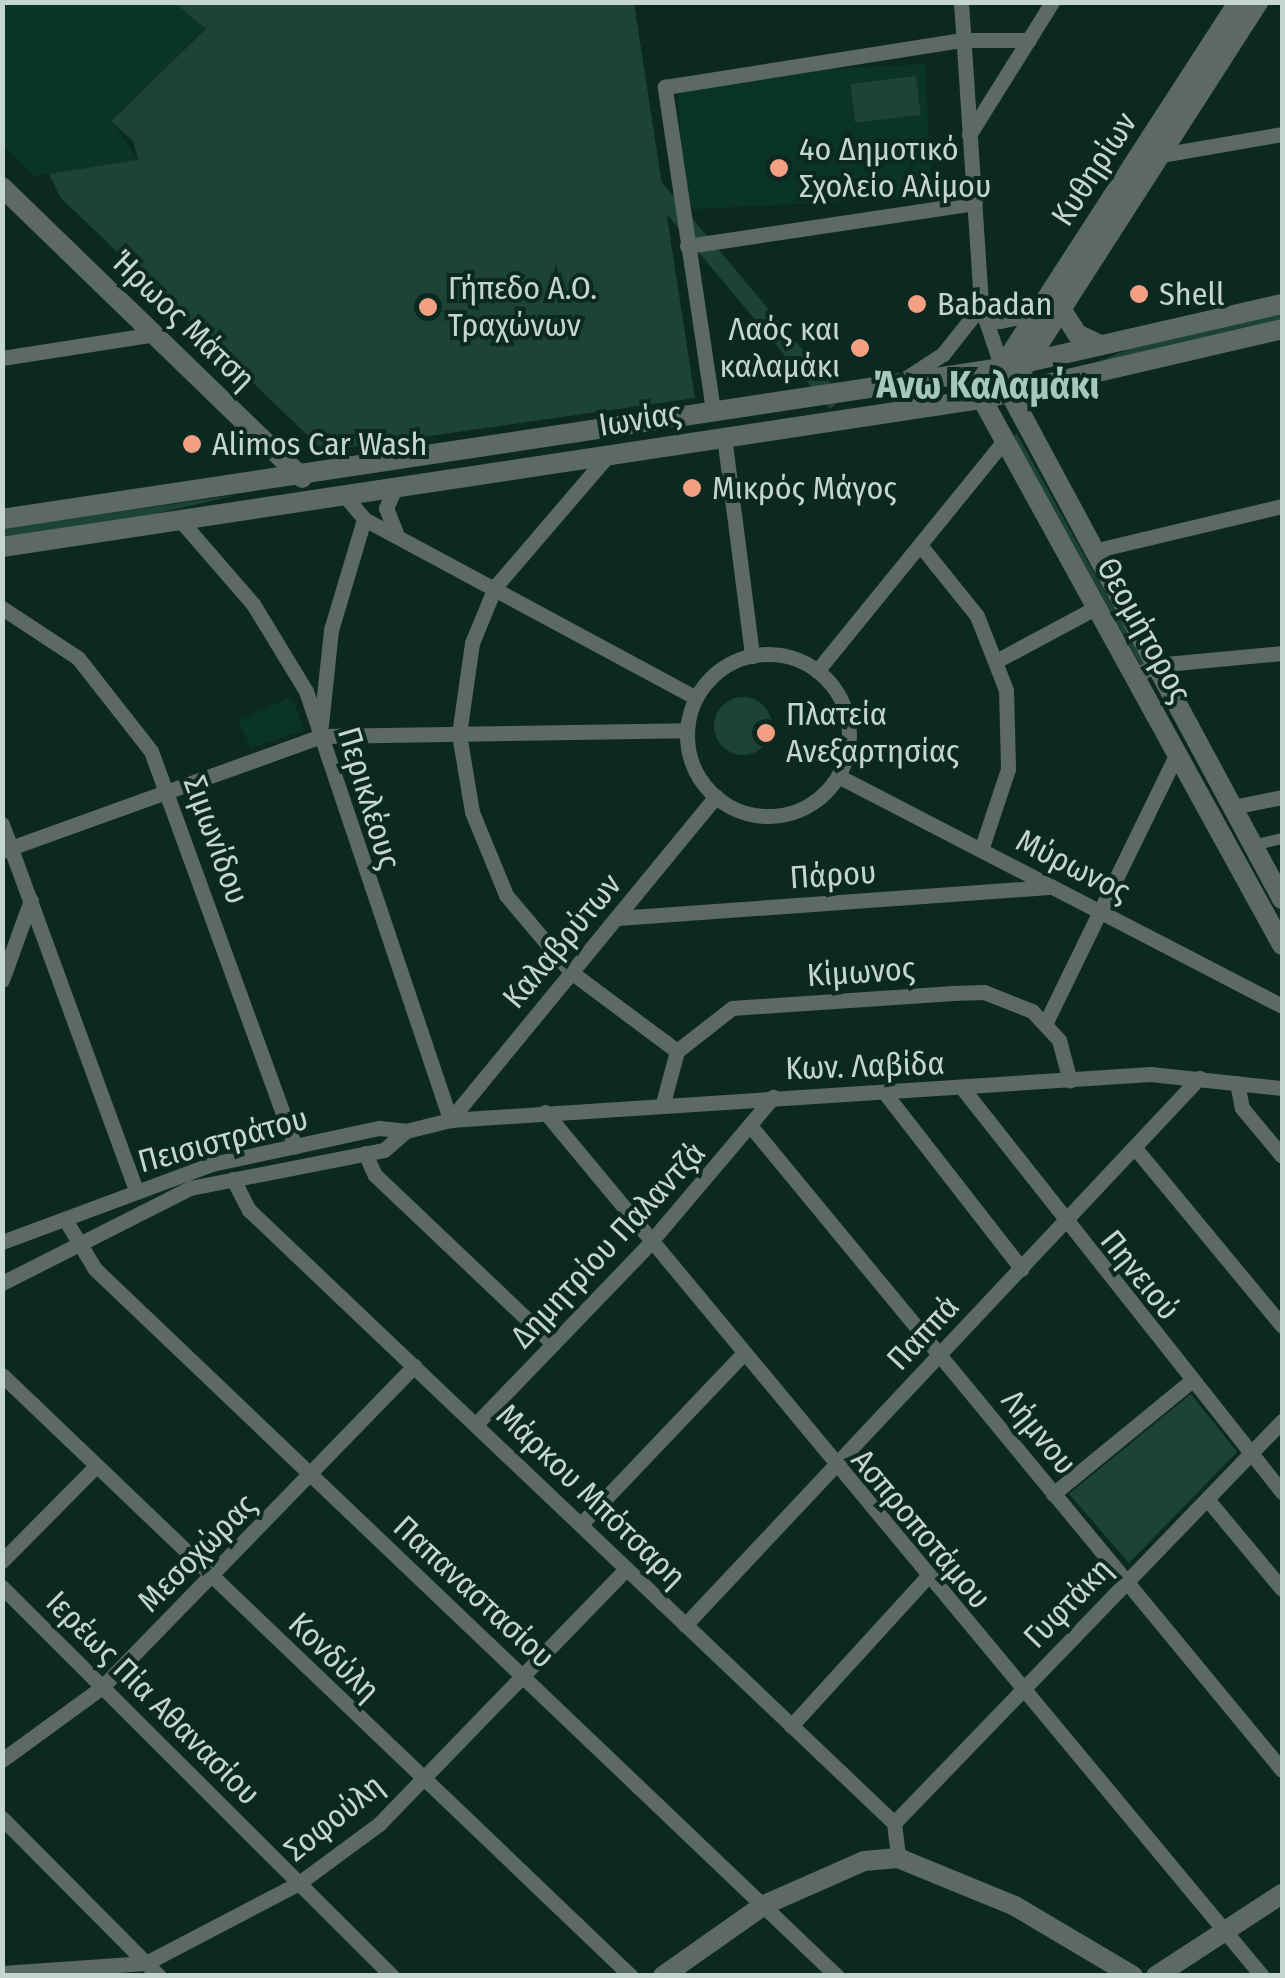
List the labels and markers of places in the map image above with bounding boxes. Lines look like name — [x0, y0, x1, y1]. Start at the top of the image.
place label: 4ο Δημοτικό Σχολείο Αλίμου — [799, 131, 991, 206]
marker: 4ο Δημοτικό Σχολείο Αλίμου — [768, 157, 790, 179]
place label: Γήπεδο Α.Ο. Τραχώνων — [448, 270, 597, 345]
place label: Shell — [1159, 275, 1224, 313]
marker: Shell — [1128, 283, 1150, 305]
place label: Babadan — [937, 285, 1052, 323]
marker: Babadan — [906, 293, 928, 315]
marker: Γήπεδο Α.Ο. Τραχώνων — [417, 296, 439, 318]
place label: Λαός και καλαμάκι — [720, 311, 840, 386]
marker: Λαός και καλαμάκι — [849, 337, 871, 359]
place label: Alimos Car Wash — [212, 425, 427, 463]
marker: Alimos Car Wash — [181, 433, 203, 455]
place label: Μικρός Μάγος — [712, 469, 897, 507]
marker: Μικρός Μάγος — [681, 477, 703, 499]
place label: Πλατεία Ανεξαρτησίας — [786, 696, 959, 771]
marker: Πλατεία Ανεξαρτησίας — [755, 722, 777, 744]

